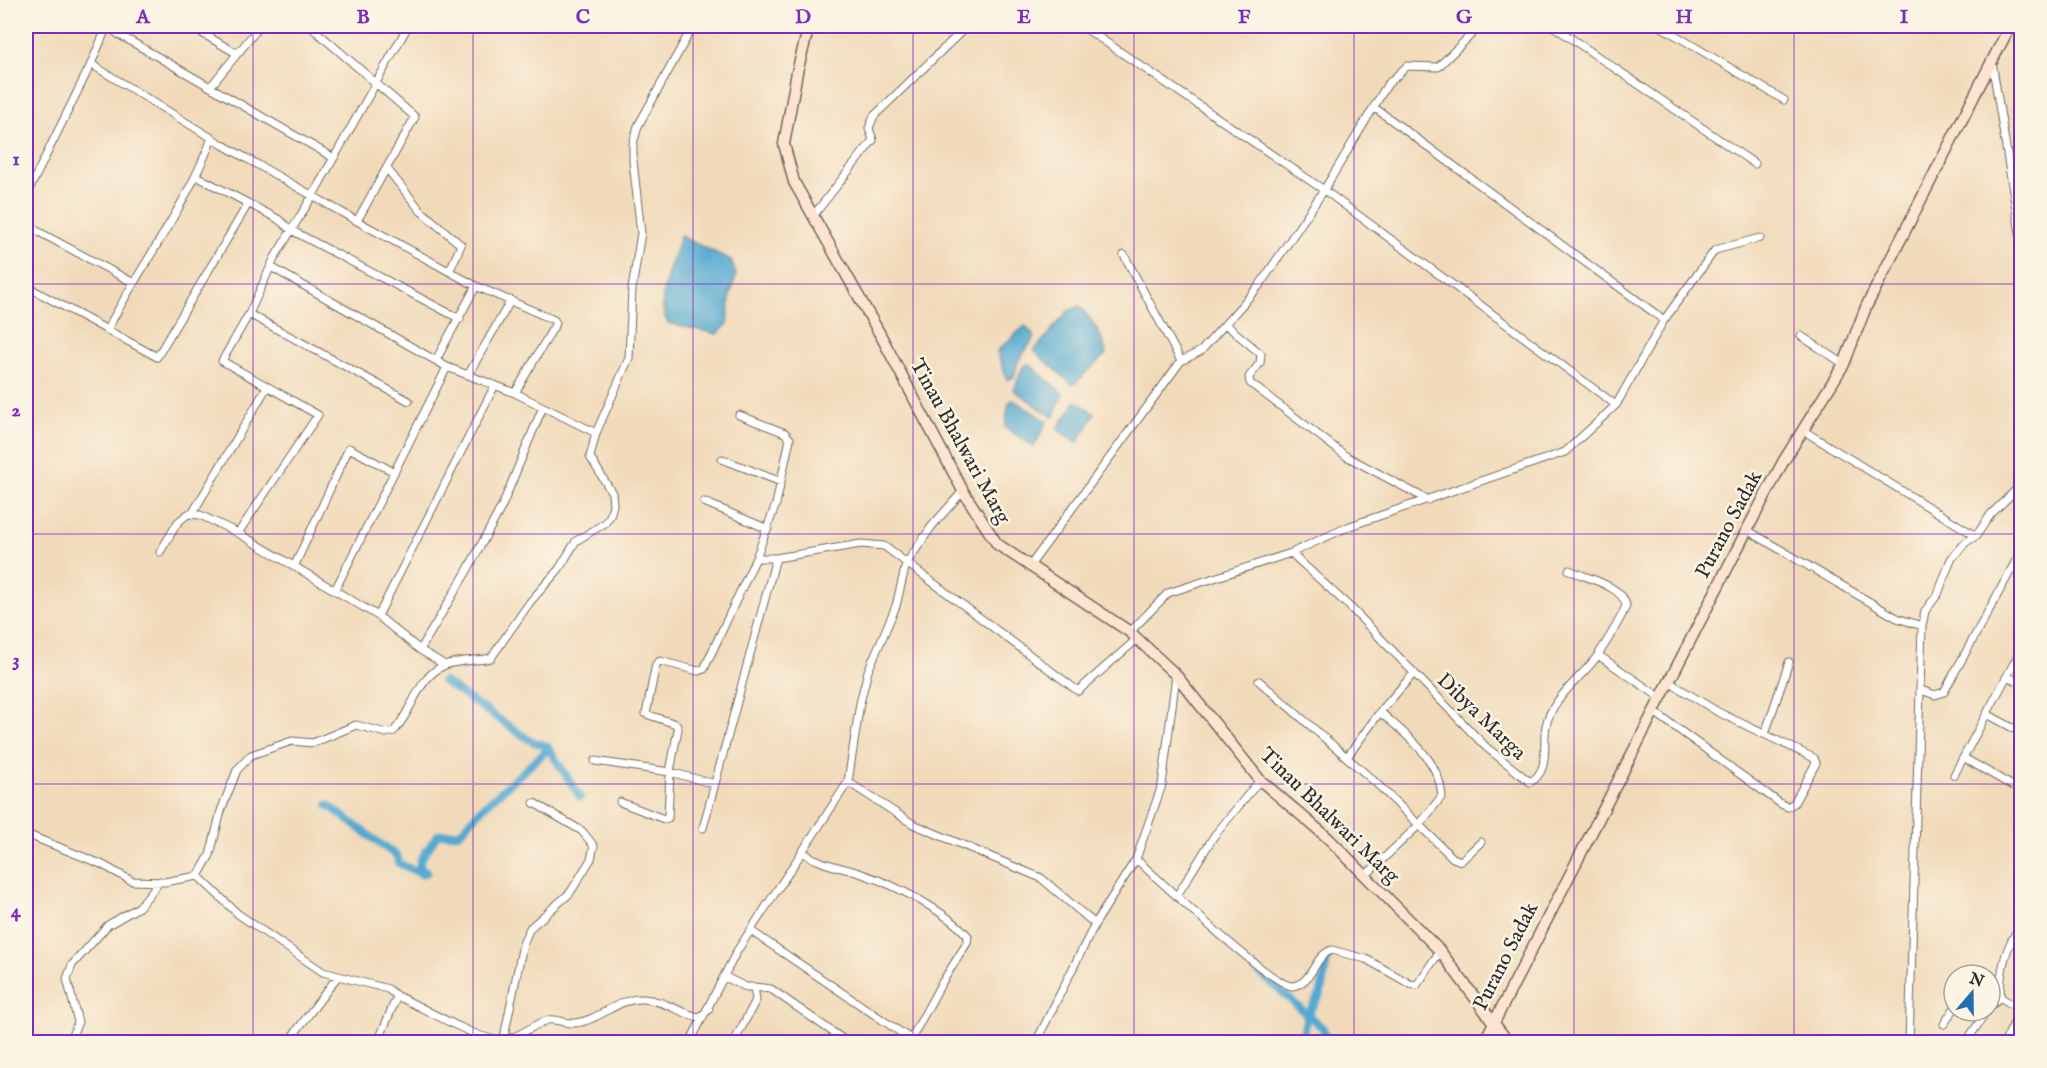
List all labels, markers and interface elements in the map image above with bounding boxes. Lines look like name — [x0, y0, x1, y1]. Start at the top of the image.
text: A — [135, 5, 151, 30]
text: B — [356, 5, 370, 30]
text: C — [576, 5, 590, 30]
text: D — [795, 5, 811, 30]
text: E — [1017, 5, 1031, 30]
text: F — [1238, 5, 1251, 30]
text: G — [1456, 5, 1473, 30]
text: H — [1675, 5, 1693, 30]
text: I — [1900, 5, 1909, 30]
text: 1 — [12, 147, 20, 172]
street label: Tinau Bhalwari Marg — [903, 354, 1017, 530]
text: 2 — [11, 398, 21, 423]
street label: Purano Sadak — [1690, 465, 1769, 583]
text: 3 — [12, 648, 20, 673]
street label: Dibya Marga — [1430, 668, 1532, 767]
street label: Tinau Bhalwari Marg — [1253, 742, 1405, 890]
street label: Purano Sadak — [1467, 897, 1546, 1015]
text: 4 — [11, 899, 22, 924]
north arrow — [1942, 963, 2002, 1023]
text: N — [1966, 969, 1987, 993]

